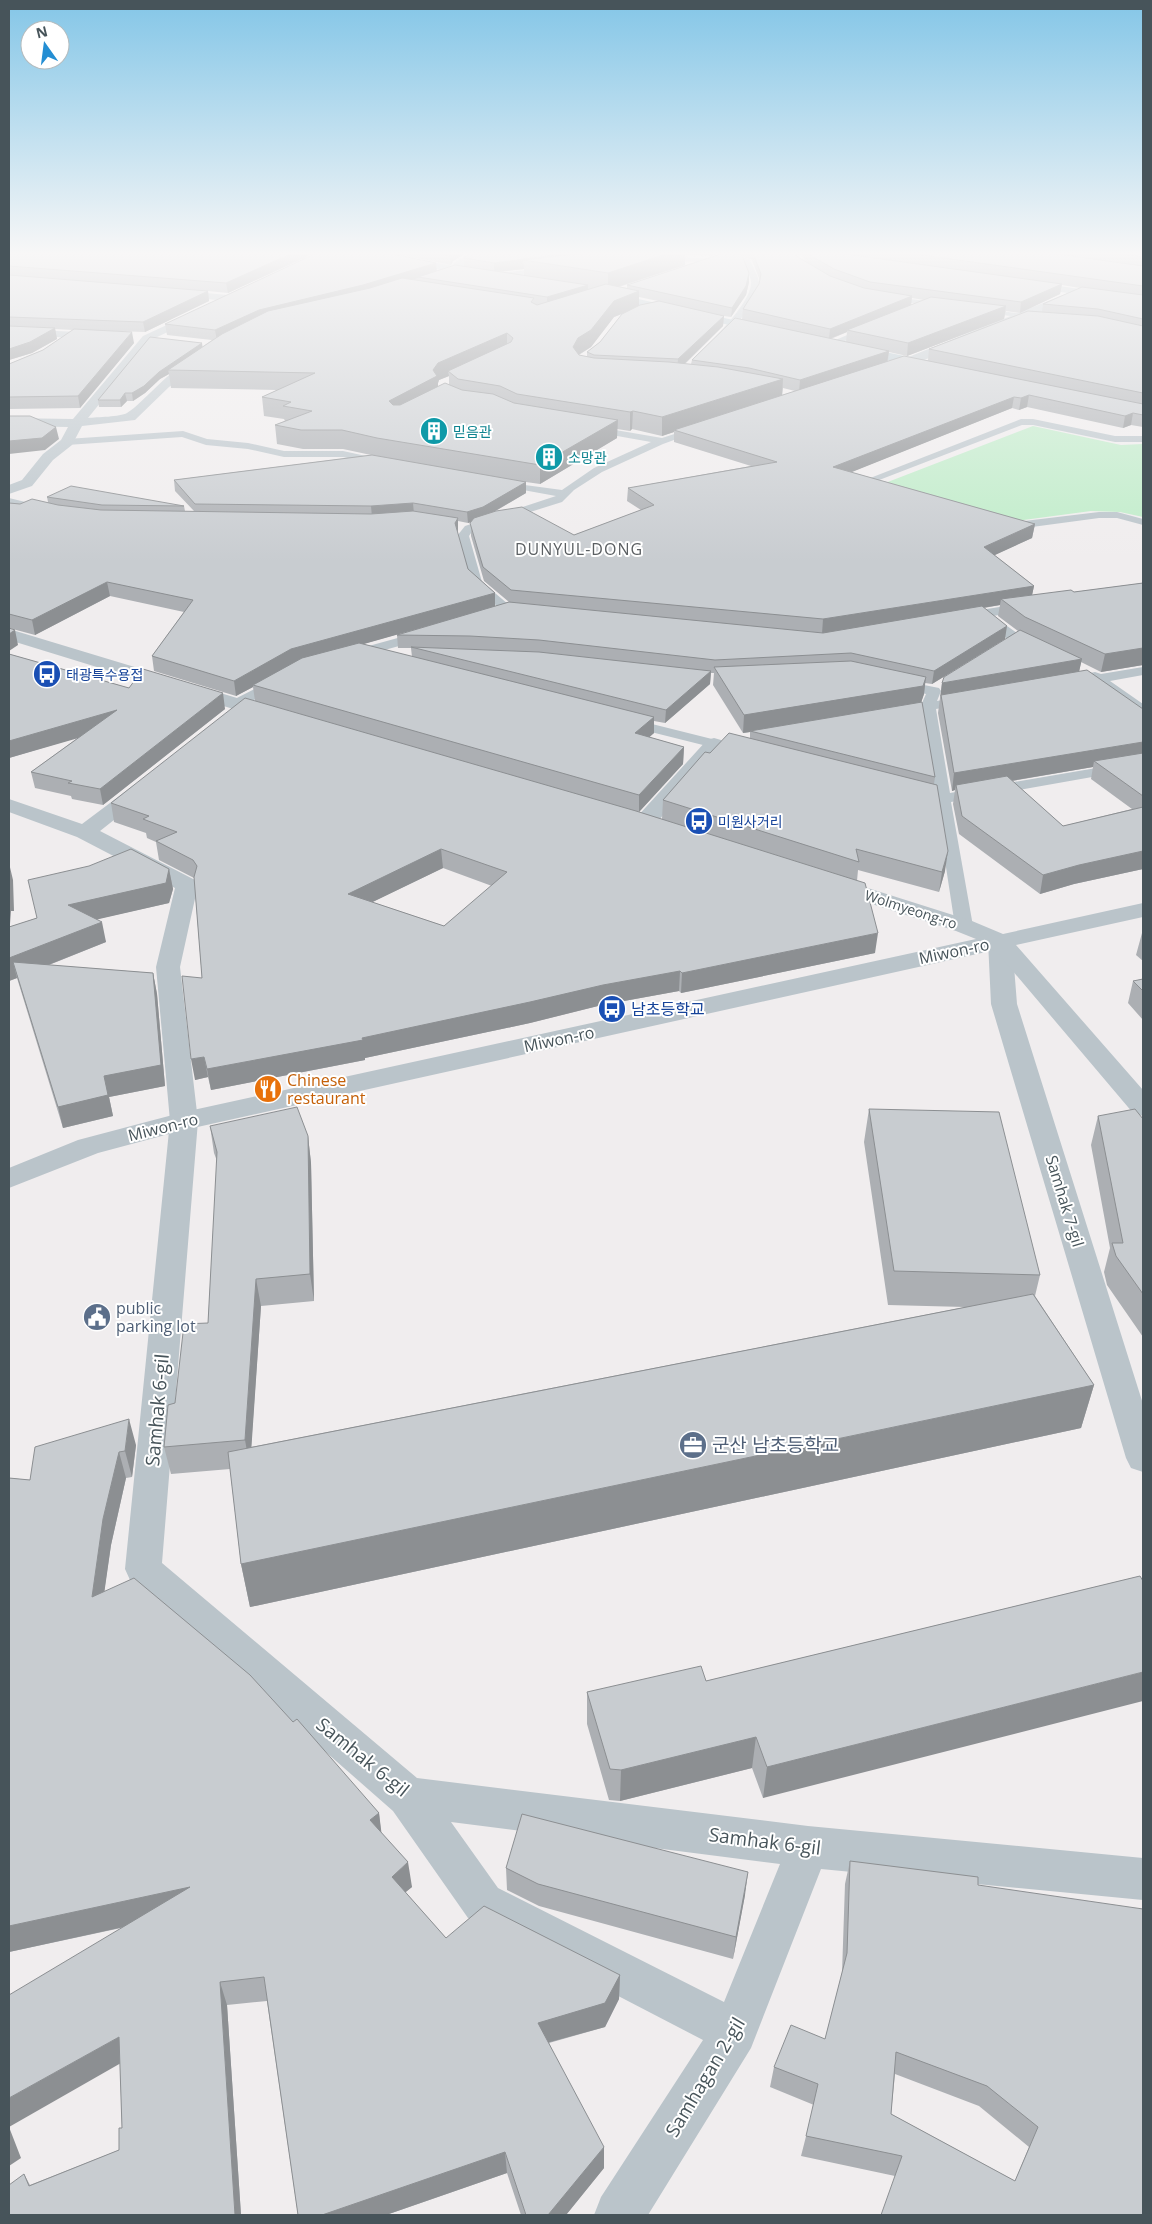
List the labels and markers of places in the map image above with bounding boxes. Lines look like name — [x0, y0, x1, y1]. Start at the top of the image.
building icon: 믿음관 — [419, 416, 449, 446]
place label: 믿음관 — [453, 422, 492, 441]
building icon: 소망관 — [534, 442, 564, 472]
place label: 소망관 — [568, 448, 607, 467]
bus stop icon: 태광특수용접 — [32, 659, 62, 689]
place label: 태광특수용접 — [66, 665, 143, 684]
bus stop icon: 미원사거리 — [684, 806, 714, 836]
place label: 미원사거리 — [718, 812, 782, 831]
bus stop icon: 남초등학교 — [597, 994, 627, 1024]
place label: 남초등학교 — [631, 998, 705, 1020]
place label: Chinese restaurant — [287, 1069, 366, 1109]
restaurant icon: Chinese restaurant — [253, 1074, 283, 1104]
place label: public parking lot — [116, 1297, 196, 1337]
public building icon: public parking lot — [82, 1302, 112, 1332]
office icon: 군산 남초등학교 — [678, 1430, 708, 1460]
place label: 군산 남초등학교 — [712, 1432, 839, 1458]

